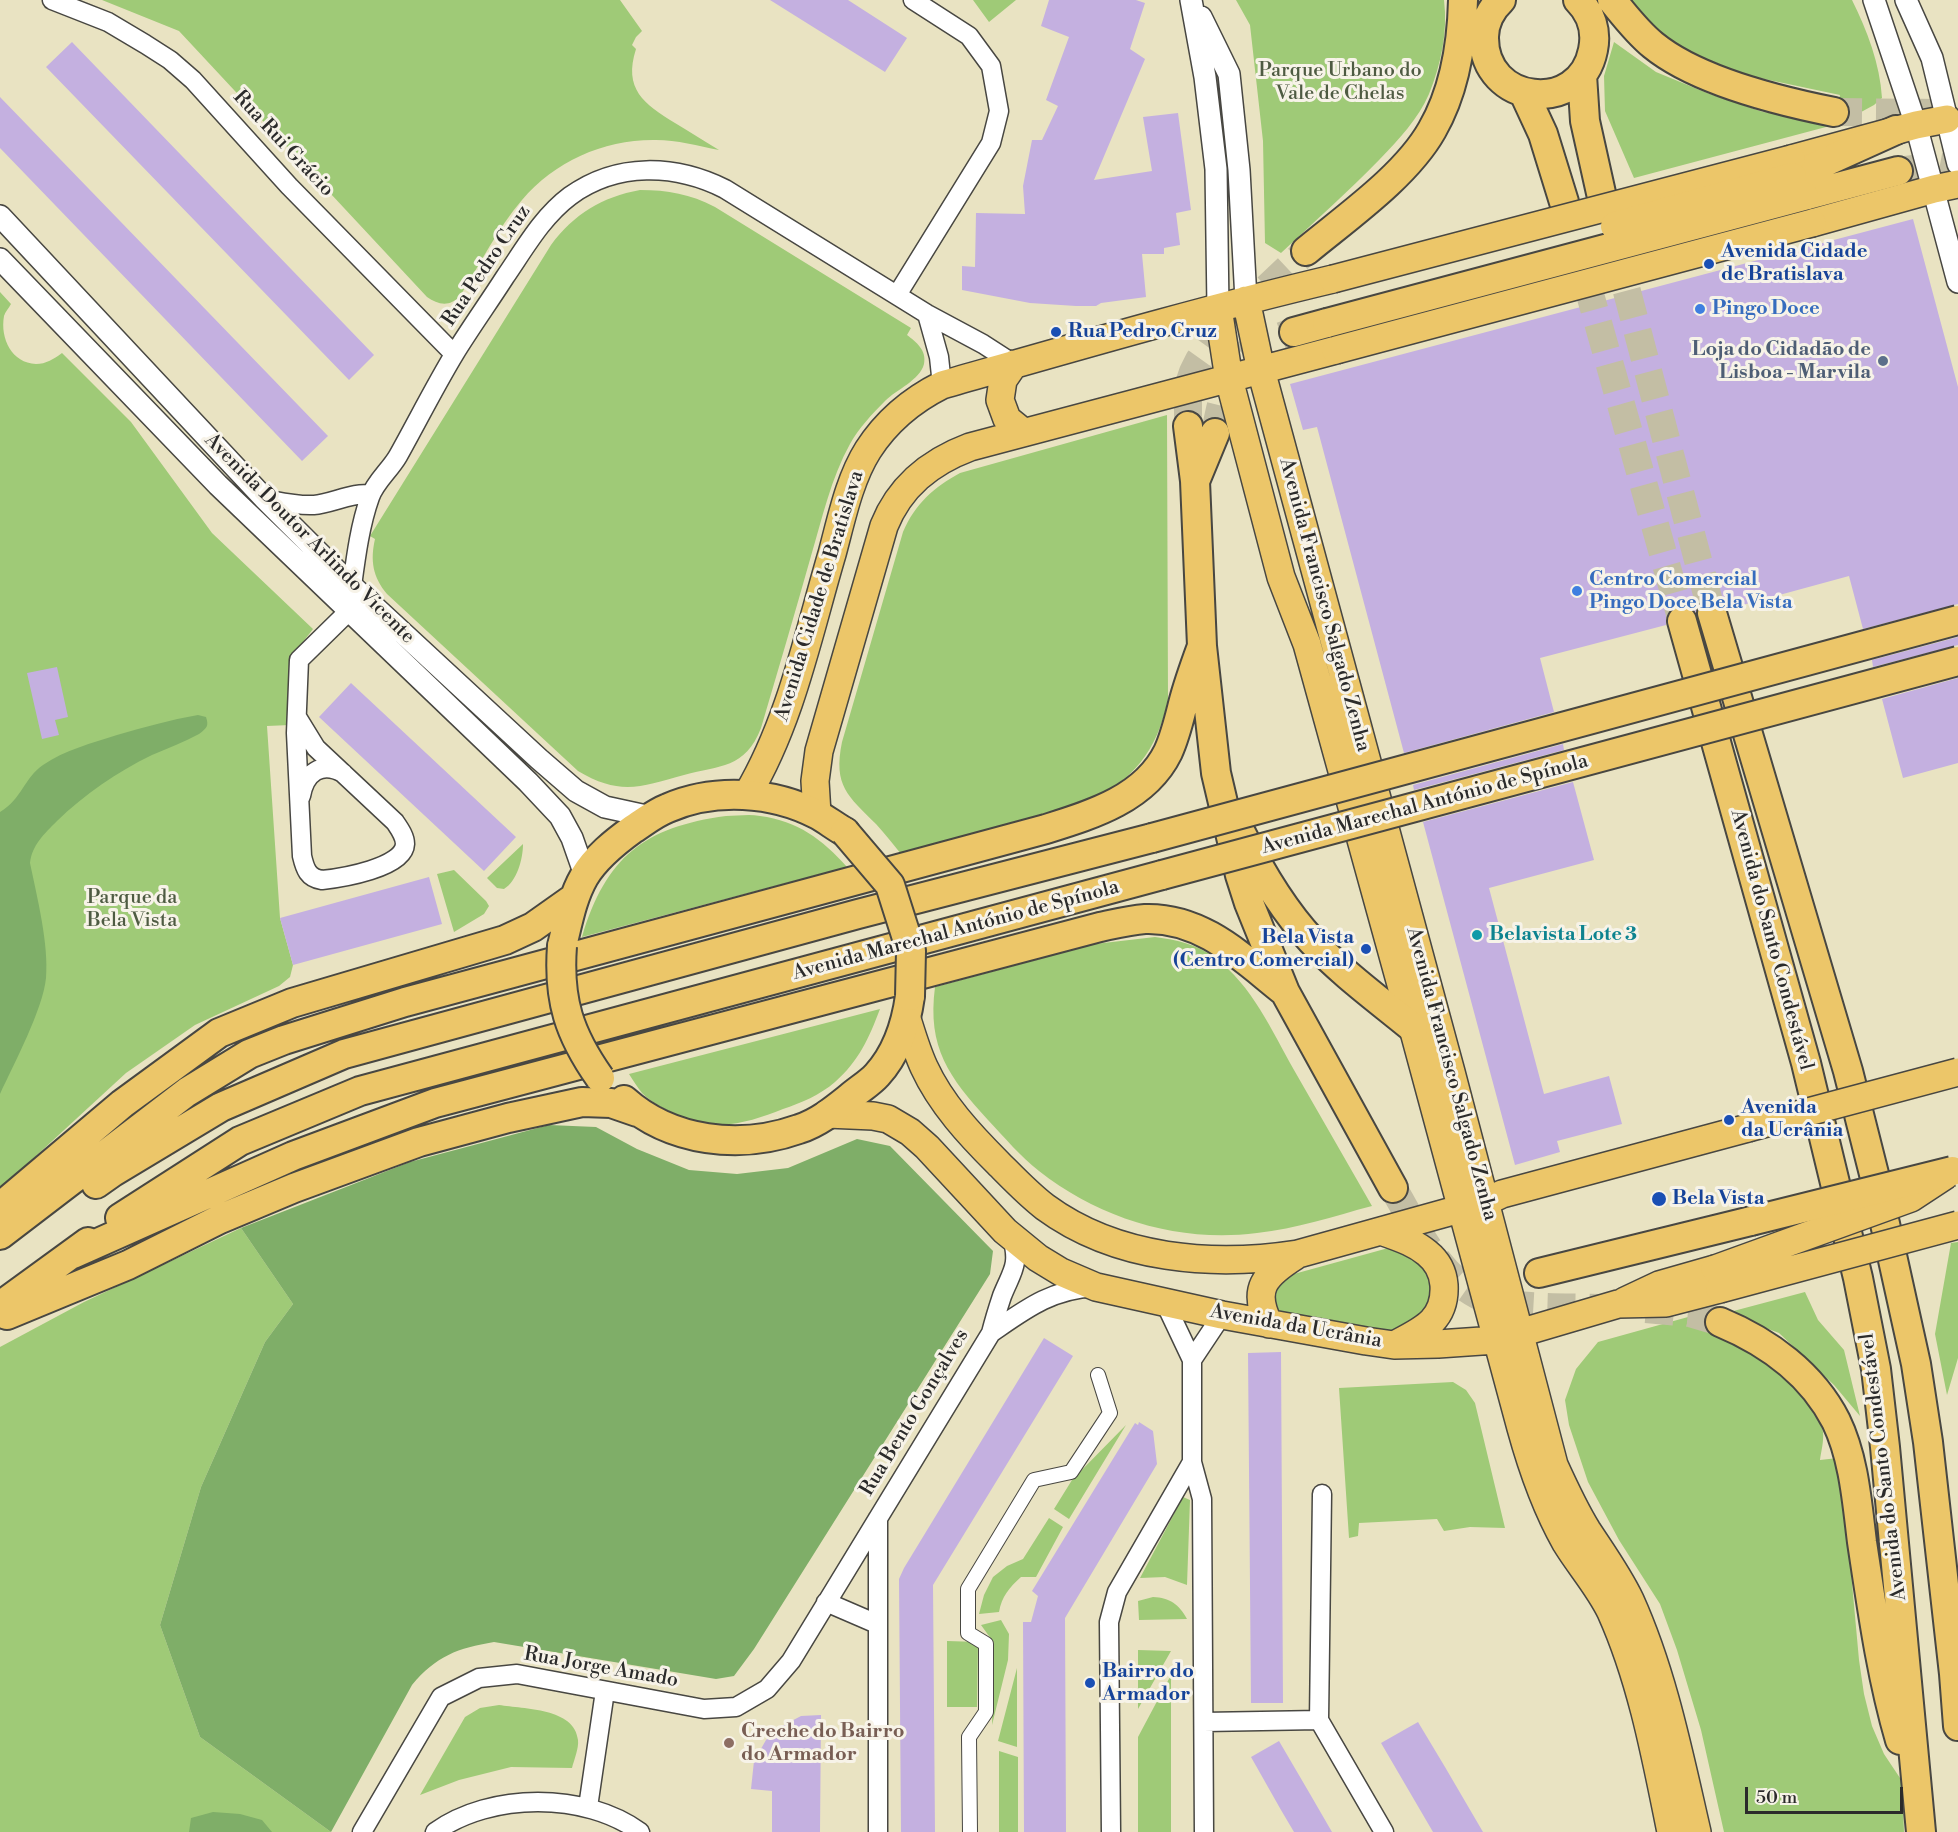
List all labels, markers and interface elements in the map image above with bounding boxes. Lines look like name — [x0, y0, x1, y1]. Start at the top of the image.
park label: Parque Urbano do Vale de Chelas — [1258, 59, 1422, 106]
street label: Rua Rui Grácio — [228, 86, 338, 202]
street label: Rua Pedro Cruz — [438, 201, 536, 331]
place label: Avenida Cidade de Bratislava — [1721, 240, 1868, 287]
marker: Avenida Cidade de Bratislava — [1702, 257, 1716, 271]
place label: Pingo Doce — [1712, 297, 1820, 321]
marker: Pingo Doce — [1693, 302, 1707, 316]
place label: Rua Pedro Cruz — [1068, 320, 1217, 344]
marker: Rua Pedro Cruz — [1049, 325, 1063, 339]
place label: Loja do Cidadão de Lisboa - Marvila — [1692, 338, 1871, 385]
marker: Loja do Cidadão de Lisboa - Marvila — [1876, 354, 1890, 368]
street label: Avenida Doutor Arlindo Vicente — [199, 429, 419, 649]
street label: Avenida Francisco Salgado Zenha — [1273, 456, 1375, 754]
street label: Avenida Cidade de Bratislava — [770, 468, 870, 724]
place label: Centro Comercial Pingo Doce Bela Vista — [1589, 568, 1793, 615]
marker: Centro Comercial Pingo Doce Bela Vista — [1570, 584, 1584, 598]
street label: Avenida Marechal António de Spínola — [1259, 750, 1591, 860]
street label: Avenida do Santo Condestável — [1725, 807, 1817, 1073]
street label: Avenida Marechal António de Spínola — [790, 876, 1122, 986]
park label: Parque da Bela Vista — [87, 886, 177, 933]
place label: Belavista Lote 3 — [1489, 923, 1637, 947]
street label: Avenida Francisco Salgado Zenha — [1400, 925, 1502, 1223]
place label: Bela Vista (Centro Comercial) — [1173, 926, 1354, 973]
marker: Belavista Lote 3 — [1470, 928, 1484, 942]
marker: Bela Vista (Centro Comercial) — [1359, 942, 1373, 956]
place label: Avenida da Ucrânia — [1741, 1096, 1843, 1143]
marker: Avenida da Ucrânia — [1722, 1113, 1736, 1127]
place label: Bela Vista — [1672, 1187, 1765, 1211]
marker: Bela Vista — [1650, 1190, 1668, 1208]
street label: Avenida da Ucrânia — [1208, 1300, 1384, 1354]
street label: Rua Bento Gonçalves — [856, 1325, 974, 1501]
street label: Avenida do Santo Condestável — [1856, 1332, 1912, 1602]
street label: Rua Jorge Amado — [522, 1643, 680, 1693]
place label: Bairro do Armador — [1102, 1660, 1194, 1707]
marker: Bairro do Armador — [1083, 1676, 1097, 1690]
place label: Creche do Bairro do Armador — [741, 1720, 904, 1767]
marker: Creche do Bairro do Armador — [722, 1736, 736, 1750]
scale bar — [1748, 1775, 1906, 1813]
text: 50 m — [1756, 1786, 1797, 1809]

